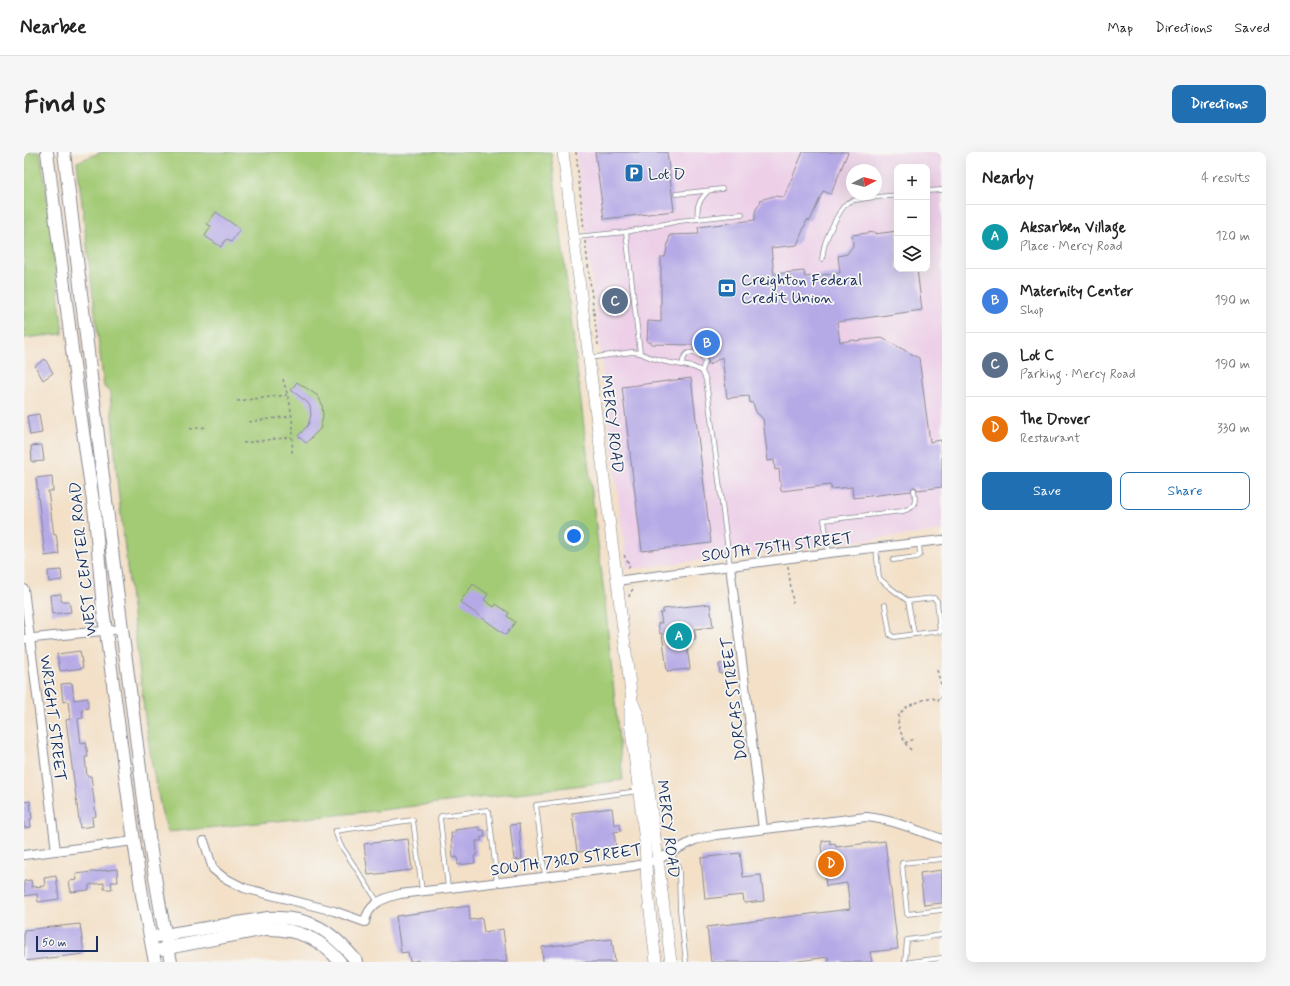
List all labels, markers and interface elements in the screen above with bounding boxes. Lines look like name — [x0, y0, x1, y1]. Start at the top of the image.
text: Nearbee — [20, 15, 86, 40]
text: Map — [1107, 19, 1133, 37]
text: Directions — [1155, 19, 1213, 37]
text: Saved — [1235, 19, 1270, 37]
button: Directions — [1172, 85, 1266, 123]
text: Find us — [24, 86, 105, 123]
parking icon: Lot D — [623, 162, 645, 184]
place label: Lot D — [648, 164, 686, 185]
north arrow — [846, 164, 882, 200]
map controls — [894, 164, 930, 272]
button: + — [894, 164, 930, 200]
text: Nearby — [982, 167, 1034, 189]
text: 4 results — [1201, 170, 1250, 187]
button: − — [894, 200, 930, 236]
text: Aksarben Village — [1020, 218, 1126, 238]
text: A — [991, 228, 999, 245]
text: 120 m — [1216, 228, 1250, 245]
button: layers — [894, 236, 930, 272]
text: Place · Mercy Road — [1020, 238, 1123, 255]
place label: Creighton Federal Credit Union — [741, 270, 862, 309]
bank icon: Creighton Federal Credit Union — [716, 277, 738, 299]
text: Maternity Center — [1020, 282, 1133, 302]
pin: C — [602, 286, 628, 316]
text: B — [991, 292, 999, 309]
text: 190 m — [1215, 292, 1250, 309]
text: Shop — [1020, 302, 1044, 319]
pin: B — [694, 328, 720, 358]
text: Lot C — [1020, 346, 1054, 366]
text: C — [990, 356, 1000, 373]
text: 190 m — [1215, 356, 1250, 373]
text: Parking · Mercy Road — [1020, 366, 1135, 383]
street label: MERCY ROAD — [595, 374, 628, 474]
text: The Drover — [1020, 410, 1090, 430]
text: D — [991, 420, 999, 437]
text: 330 m — [1217, 420, 1250, 437]
text: Restaurant — [1020, 430, 1080, 447]
button: Save — [982, 472, 1112, 510]
button: Share — [1120, 472, 1250, 510]
street label: WEST CENTER ROAD — [65, 481, 102, 637]
your location — [564, 526, 584, 546]
street label: SOUTH 75TH STREET — [700, 528, 854, 567]
pin: A — [666, 621, 692, 651]
street label: DORCAS STREET — [716, 635, 752, 762]
street label: WRIGHT STREET — [34, 654, 71, 783]
street label: MERCY ROAD — [651, 779, 684, 879]
street label: SOUTH 73RD STREET — [489, 839, 643, 882]
pin: D — [818, 849, 844, 879]
scale bar — [36, 934, 98, 953]
text: 50 m — [42, 936, 67, 950]

